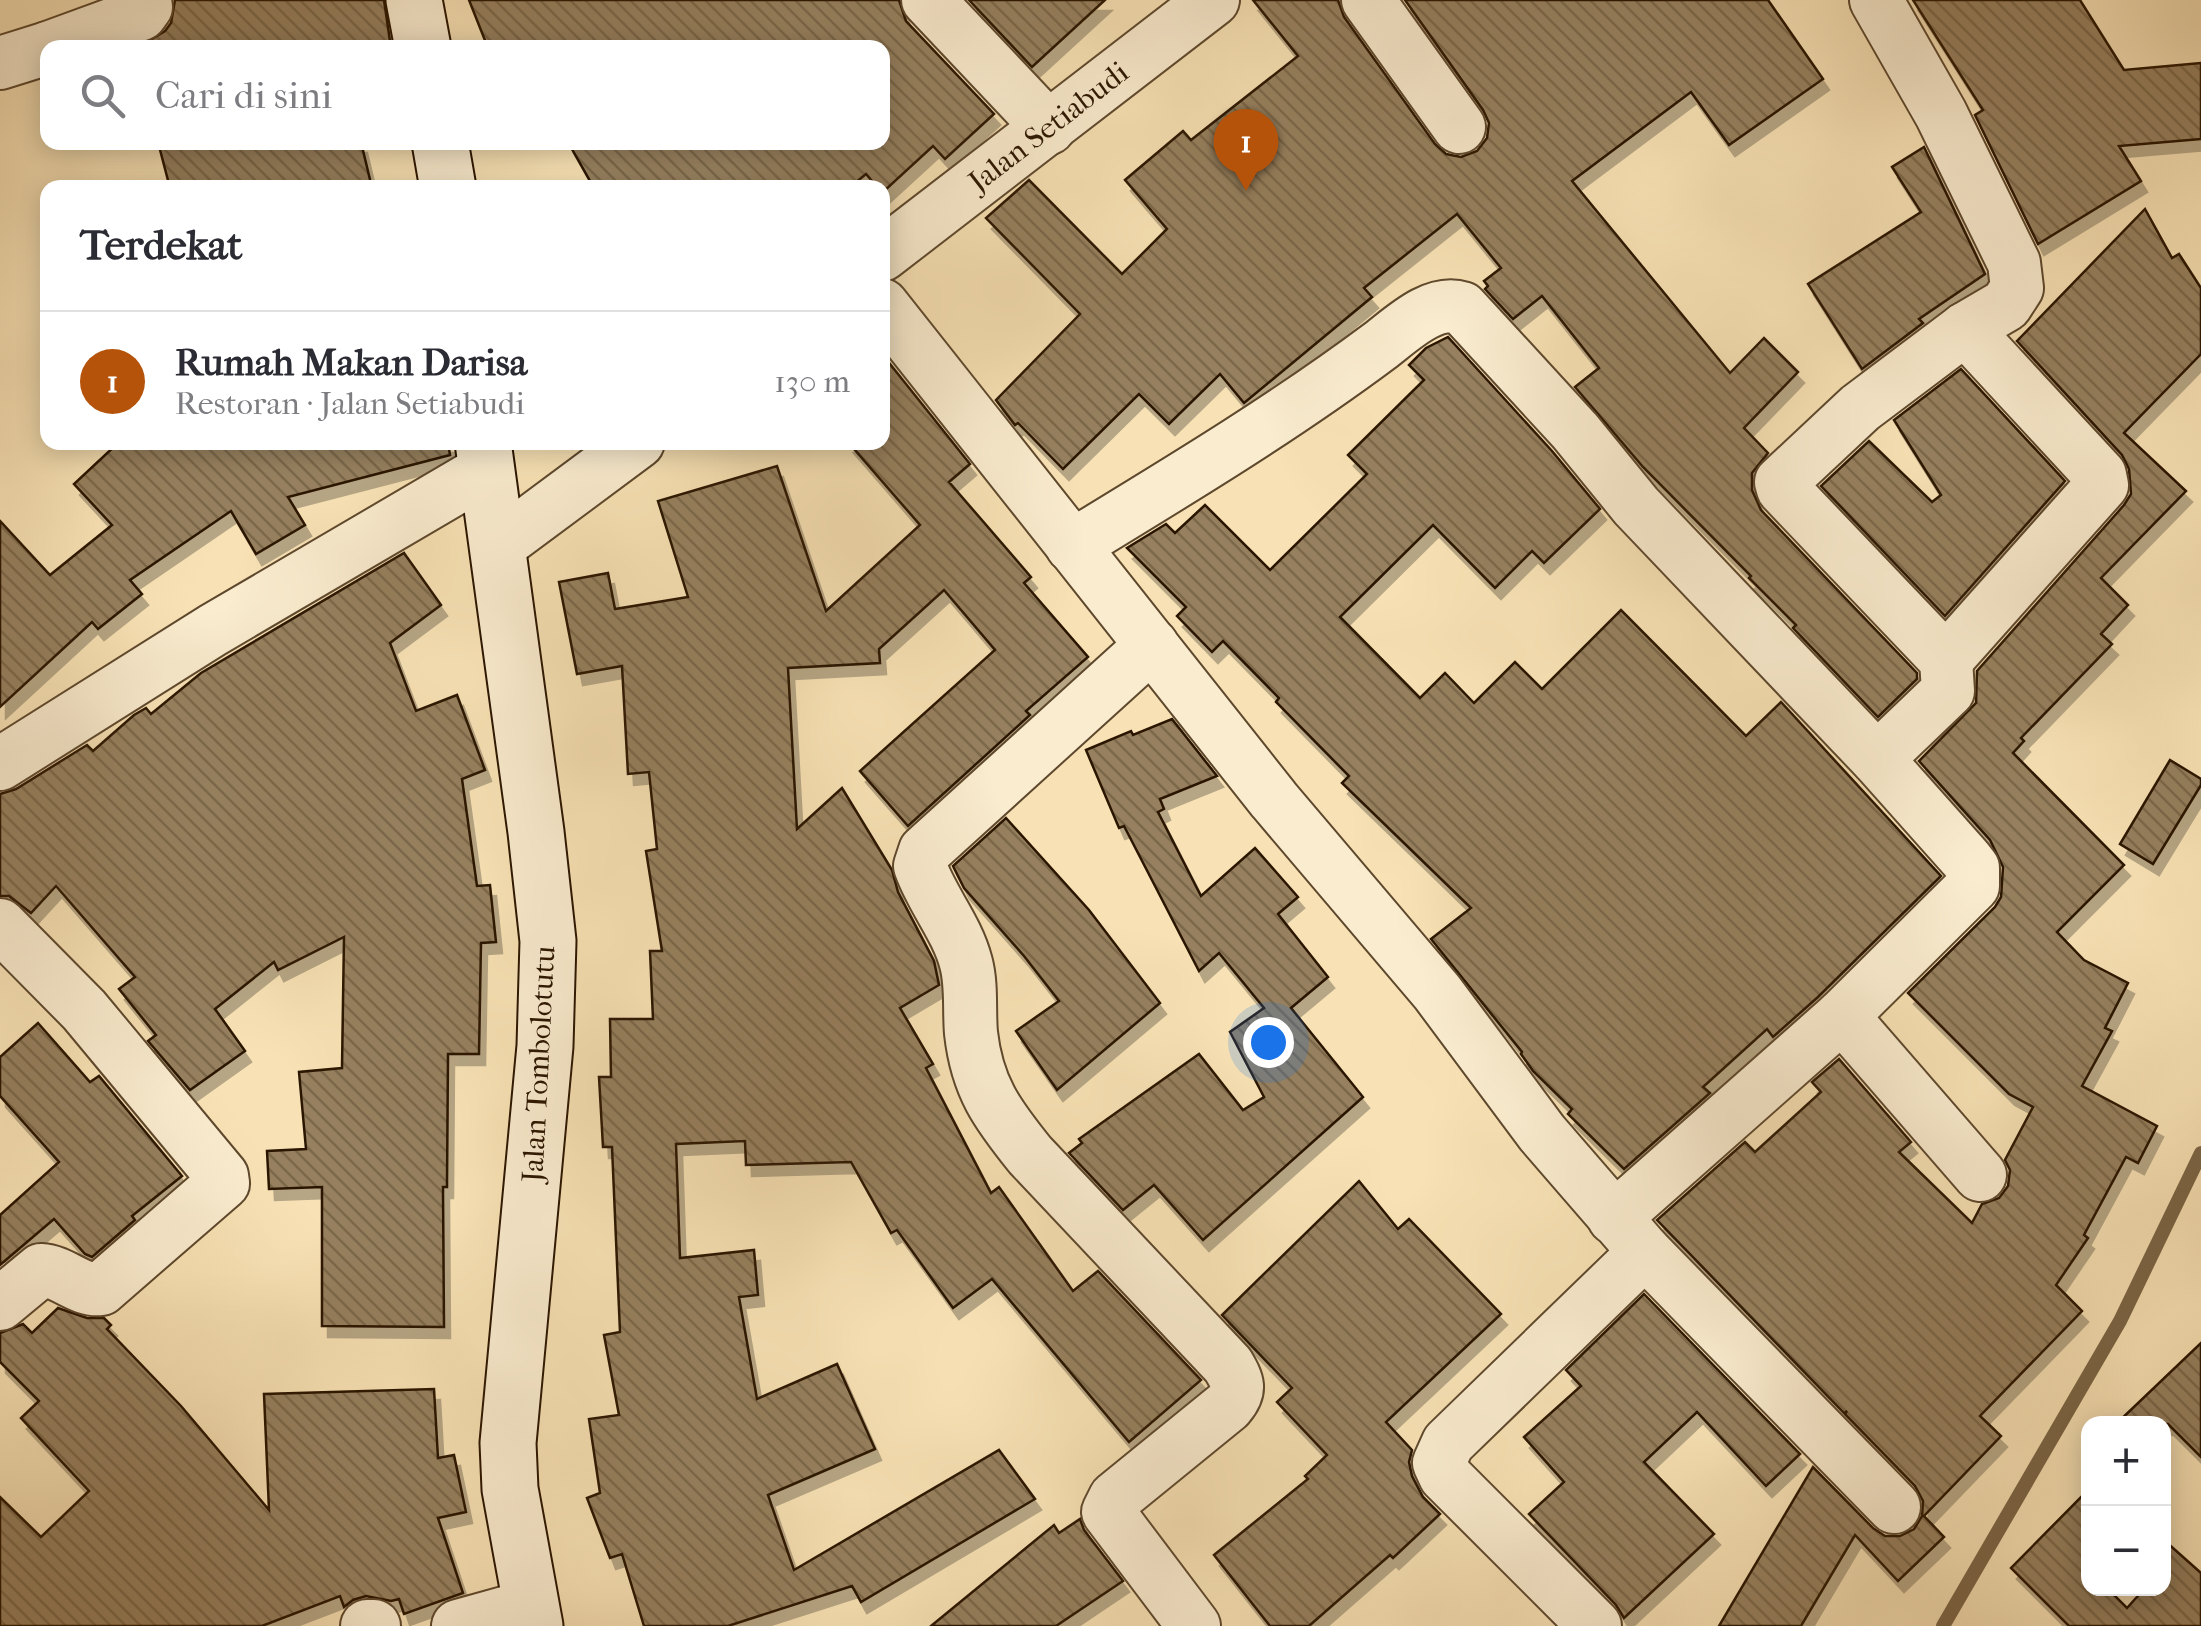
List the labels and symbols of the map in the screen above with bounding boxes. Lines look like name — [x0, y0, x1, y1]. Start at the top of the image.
street label: Jalan Setiabudi — [960, 54, 1135, 200]
pin: 1 — [1214, 109, 1278, 191]
street label: Jalan Tombolotutu — [515, 945, 563, 1185]
your location — [1243, 1017, 1294, 1068]

